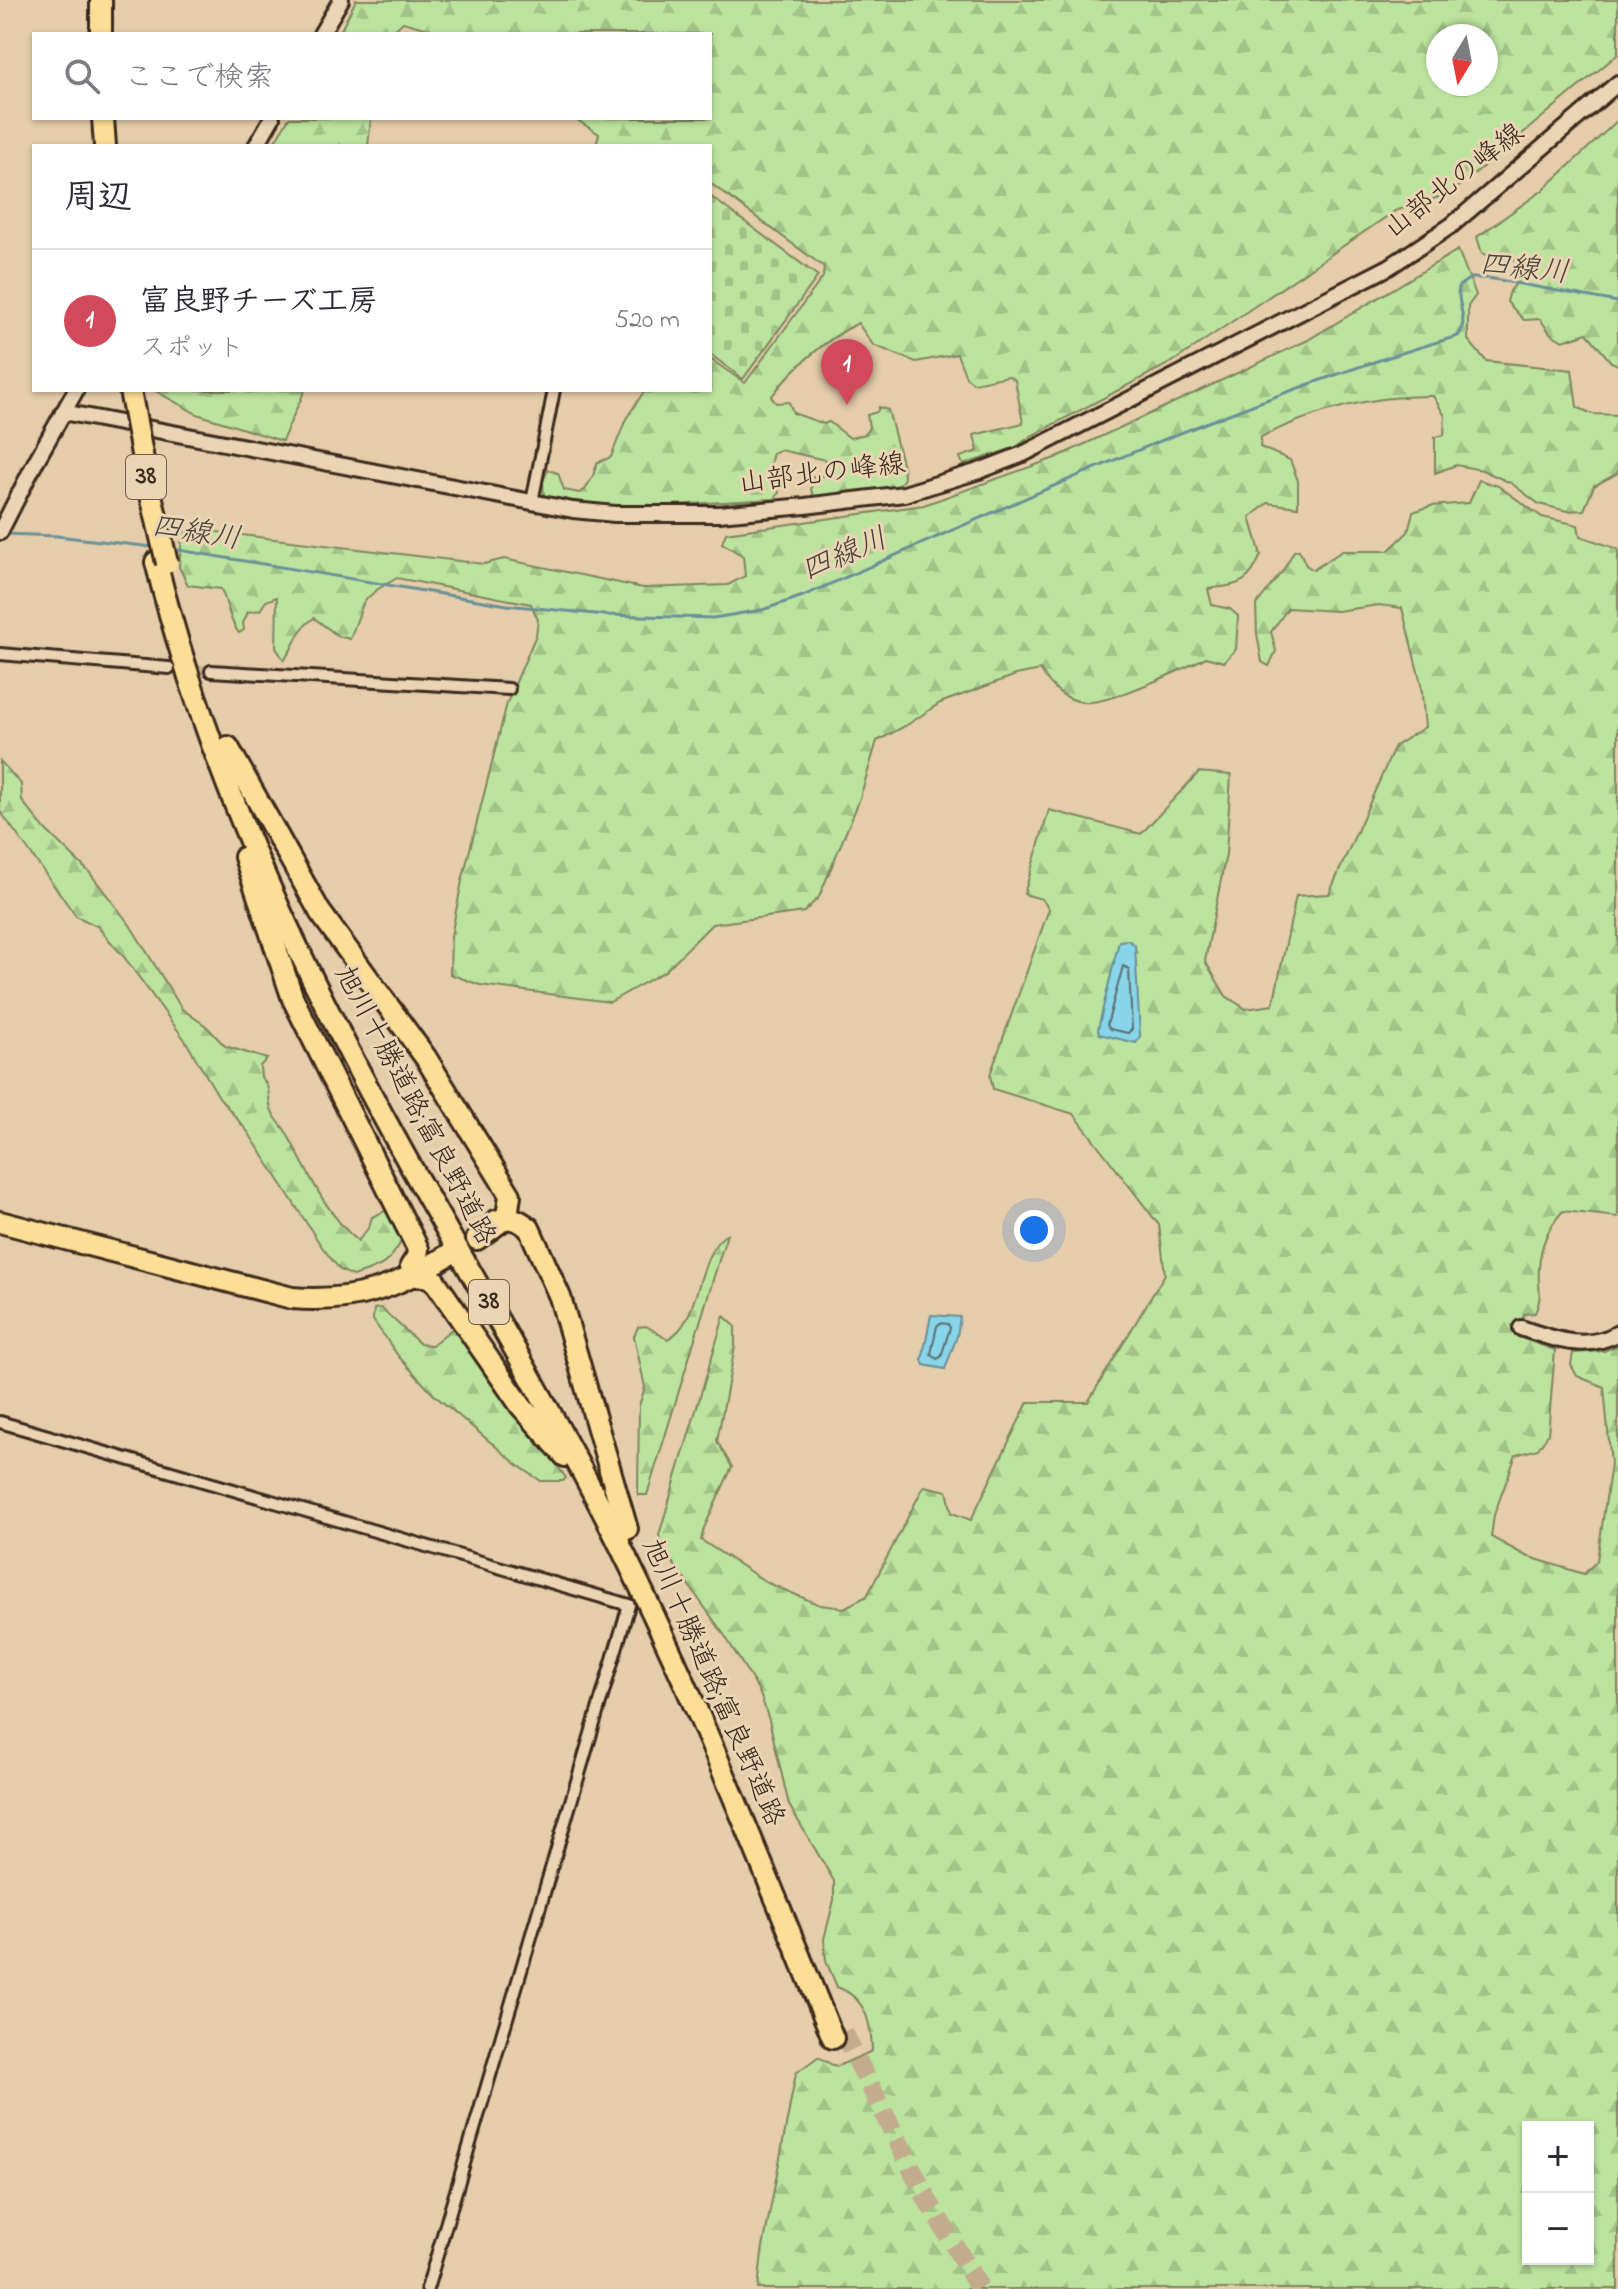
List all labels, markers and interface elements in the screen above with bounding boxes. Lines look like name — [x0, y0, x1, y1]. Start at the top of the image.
north arrow — [1426, 24, 1498, 96]
search box — [32, 32, 712, 120]
icon: search — [60, 54, 104, 98]
text: ここで検索 — [124, 57, 274, 101]
street label: 山部北の峰線 — [1376, 114, 1534, 250]
text: 周辺 — [64, 174, 132, 224]
water label: 四線川 — [1477, 243, 1571, 297]
text: 富良野チーズ工房 — [140, 281, 378, 325]
text: 1 — [86, 302, 94, 340]
text: 520 m — [614, 302, 680, 340]
text: スポット — [140, 330, 244, 368]
pin: 1 — [821, 339, 873, 405]
street label: 山部北の峰線 — [736, 444, 908, 506]
road number: 38 — [126, 455, 166, 499]
water label: 四線川 — [148, 505, 244, 563]
water label: 四線川 — [795, 518, 895, 594]
street label: 旭川十勝道路;富良野道路 — [323, 959, 505, 1253]
your location — [1014, 1210, 1054, 1250]
road number: 38 — [469, 1280, 509, 1324]
street label: 旭川十勝道路;富良野道路 — [630, 1532, 794, 1834]
map controls — [1522, 2121, 1594, 2265]
button: + — [1522, 2121, 1594, 2193]
button: − — [1522, 2193, 1594, 2265]

